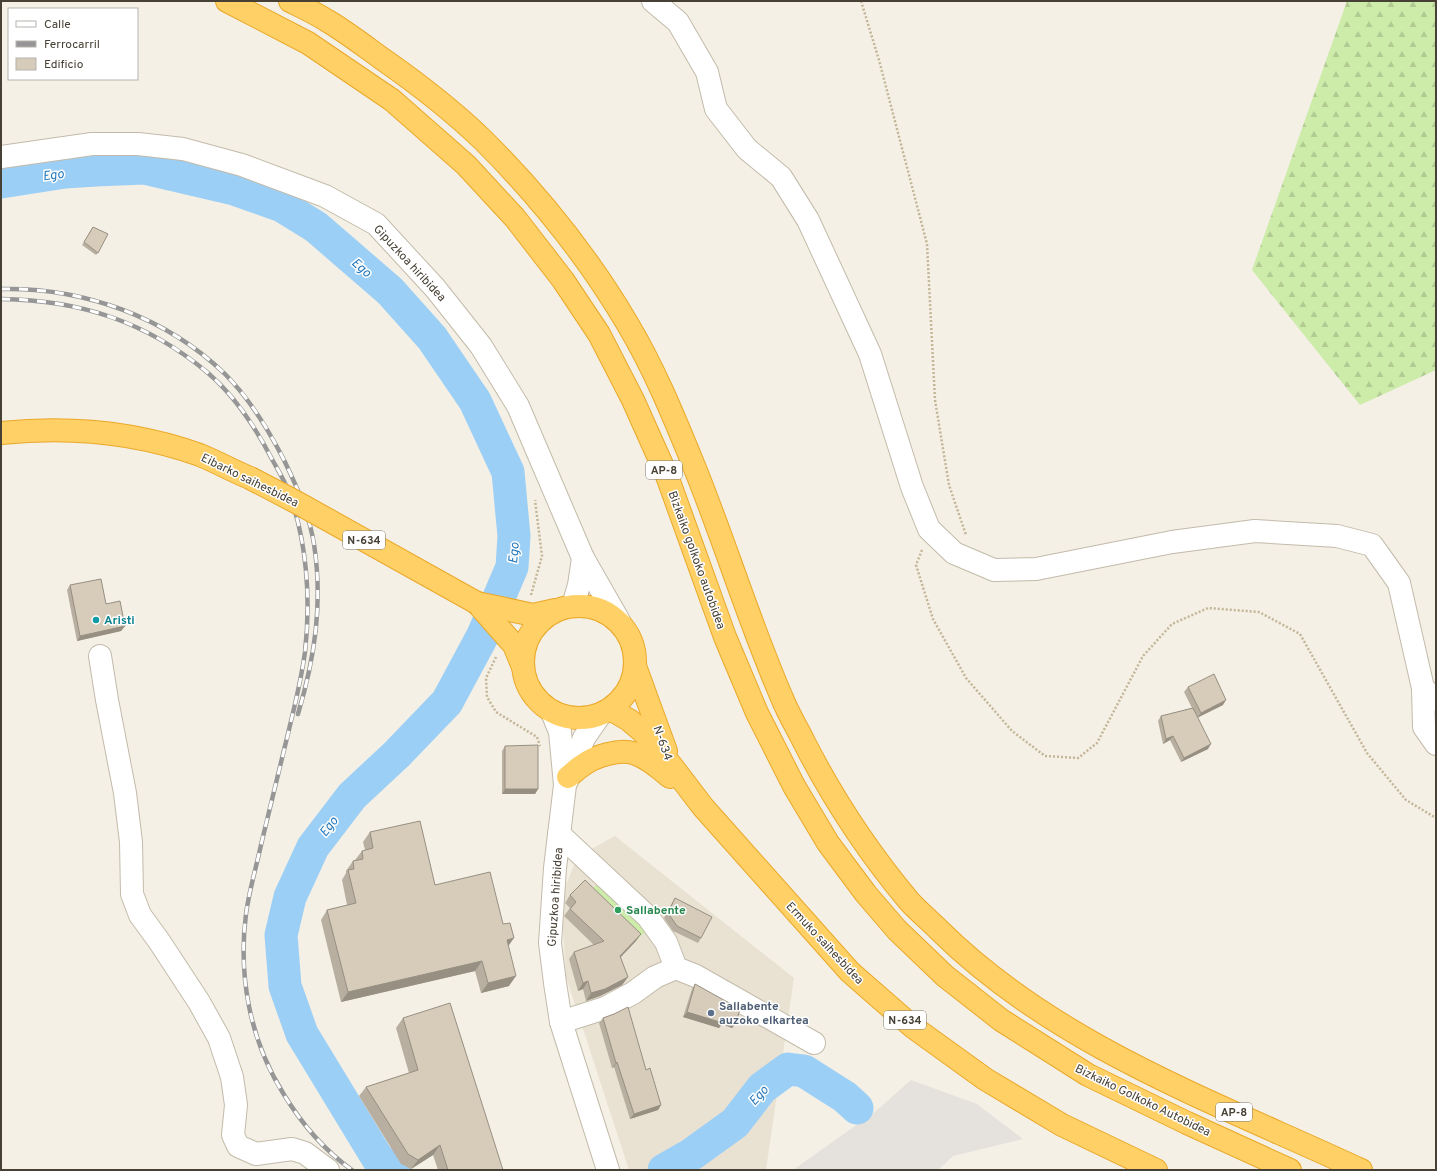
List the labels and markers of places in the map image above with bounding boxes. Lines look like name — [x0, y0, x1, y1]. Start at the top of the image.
place label: Aristi — [104, 613, 135, 629]
marker: Aristi — [91, 615, 101, 625]
place label: Sallabente — [626, 903, 686, 919]
marker: Sallabente — [613, 905, 623, 915]
place label: Sallabente auzoko elkartea — [719, 999, 809, 1029]
marker: Sallabente auzoko elkartea — [706, 1008, 716, 1018]

